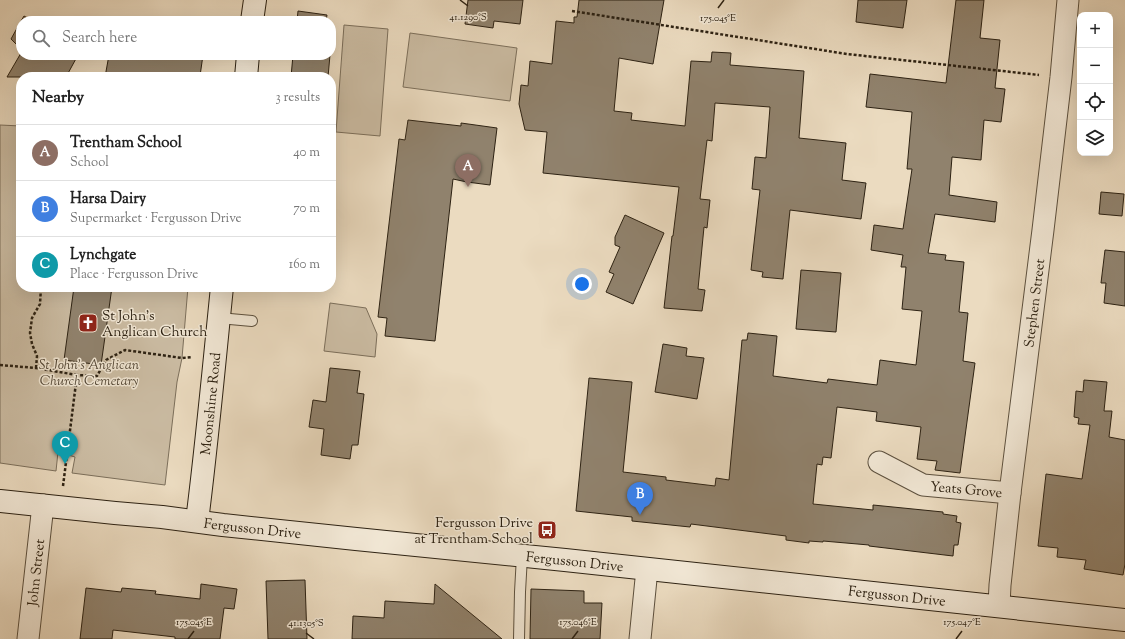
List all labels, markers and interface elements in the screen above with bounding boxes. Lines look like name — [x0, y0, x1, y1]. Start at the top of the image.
text: 41.1290°S — [449, 10, 487, 25]
text: 175.045°E — [700, 11, 736, 26]
map controls — [1077, 12, 1113, 156]
button: + — [1077, 12, 1113, 48]
search box — [16, 16, 336, 60]
icon: search — [30, 27, 52, 49]
text: Search here — [62, 28, 137, 49]
button: − — [1077, 48, 1113, 84]
button: locate — [1077, 84, 1113, 120]
text: Nearby — [32, 86, 84, 110]
text: 3 results — [275, 89, 320, 107]
button: layers — [1077, 120, 1113, 156]
text: Trentham School — [70, 133, 182, 154]
text: A — [40, 144, 50, 162]
text: 40 m — [293, 144, 320, 162]
text: School — [70, 154, 109, 172]
pin: A — [455, 154, 481, 187]
text: Harsa Dairy — [70, 189, 146, 210]
text: B — [41, 200, 49, 218]
text: 70 m — [293, 200, 320, 218]
text: Supermarket · Fergusson Drive — [70, 210, 242, 228]
text: Lynchgate — [70, 245, 136, 266]
text: C — [40, 256, 50, 274]
text: 160 m — [289, 256, 320, 274]
street label: Stephen Street — [1020, 258, 1051, 349]
text: Place · Fergusson Drive — [70, 266, 198, 284]
your location — [572, 274, 592, 294]
place label: St John's Anglican Church — [102, 307, 207, 343]
church icon: St John's Anglican Church — [77, 312, 99, 334]
street label: Moonshine Road — [197, 352, 227, 456]
park label: St John's Anglican Church Cemetary — [39, 356, 140, 392]
pin: C — [52, 431, 78, 464]
street label: Yeats Grove — [929, 478, 1003, 504]
pin: B — [627, 482, 653, 515]
place label: Fergusson Drive at Trentham School — [415, 514, 533, 550]
street label: Fergusson Drive — [202, 515, 302, 545]
bus stop icon: Fergusson Drive at Trentham School — [536, 519, 558, 541]
street label: John Street — [24, 538, 51, 608]
street label: Fergusson Drive — [525, 548, 624, 578]
street label: Fergusson Drive — [847, 582, 947, 613]
text: 175.045°E — [176, 615, 212, 630]
text: 175.046°E — [559, 615, 597, 630]
text: 175.047°E — [943, 615, 981, 630]
text: 41.1305°S — [288, 616, 324, 631]

